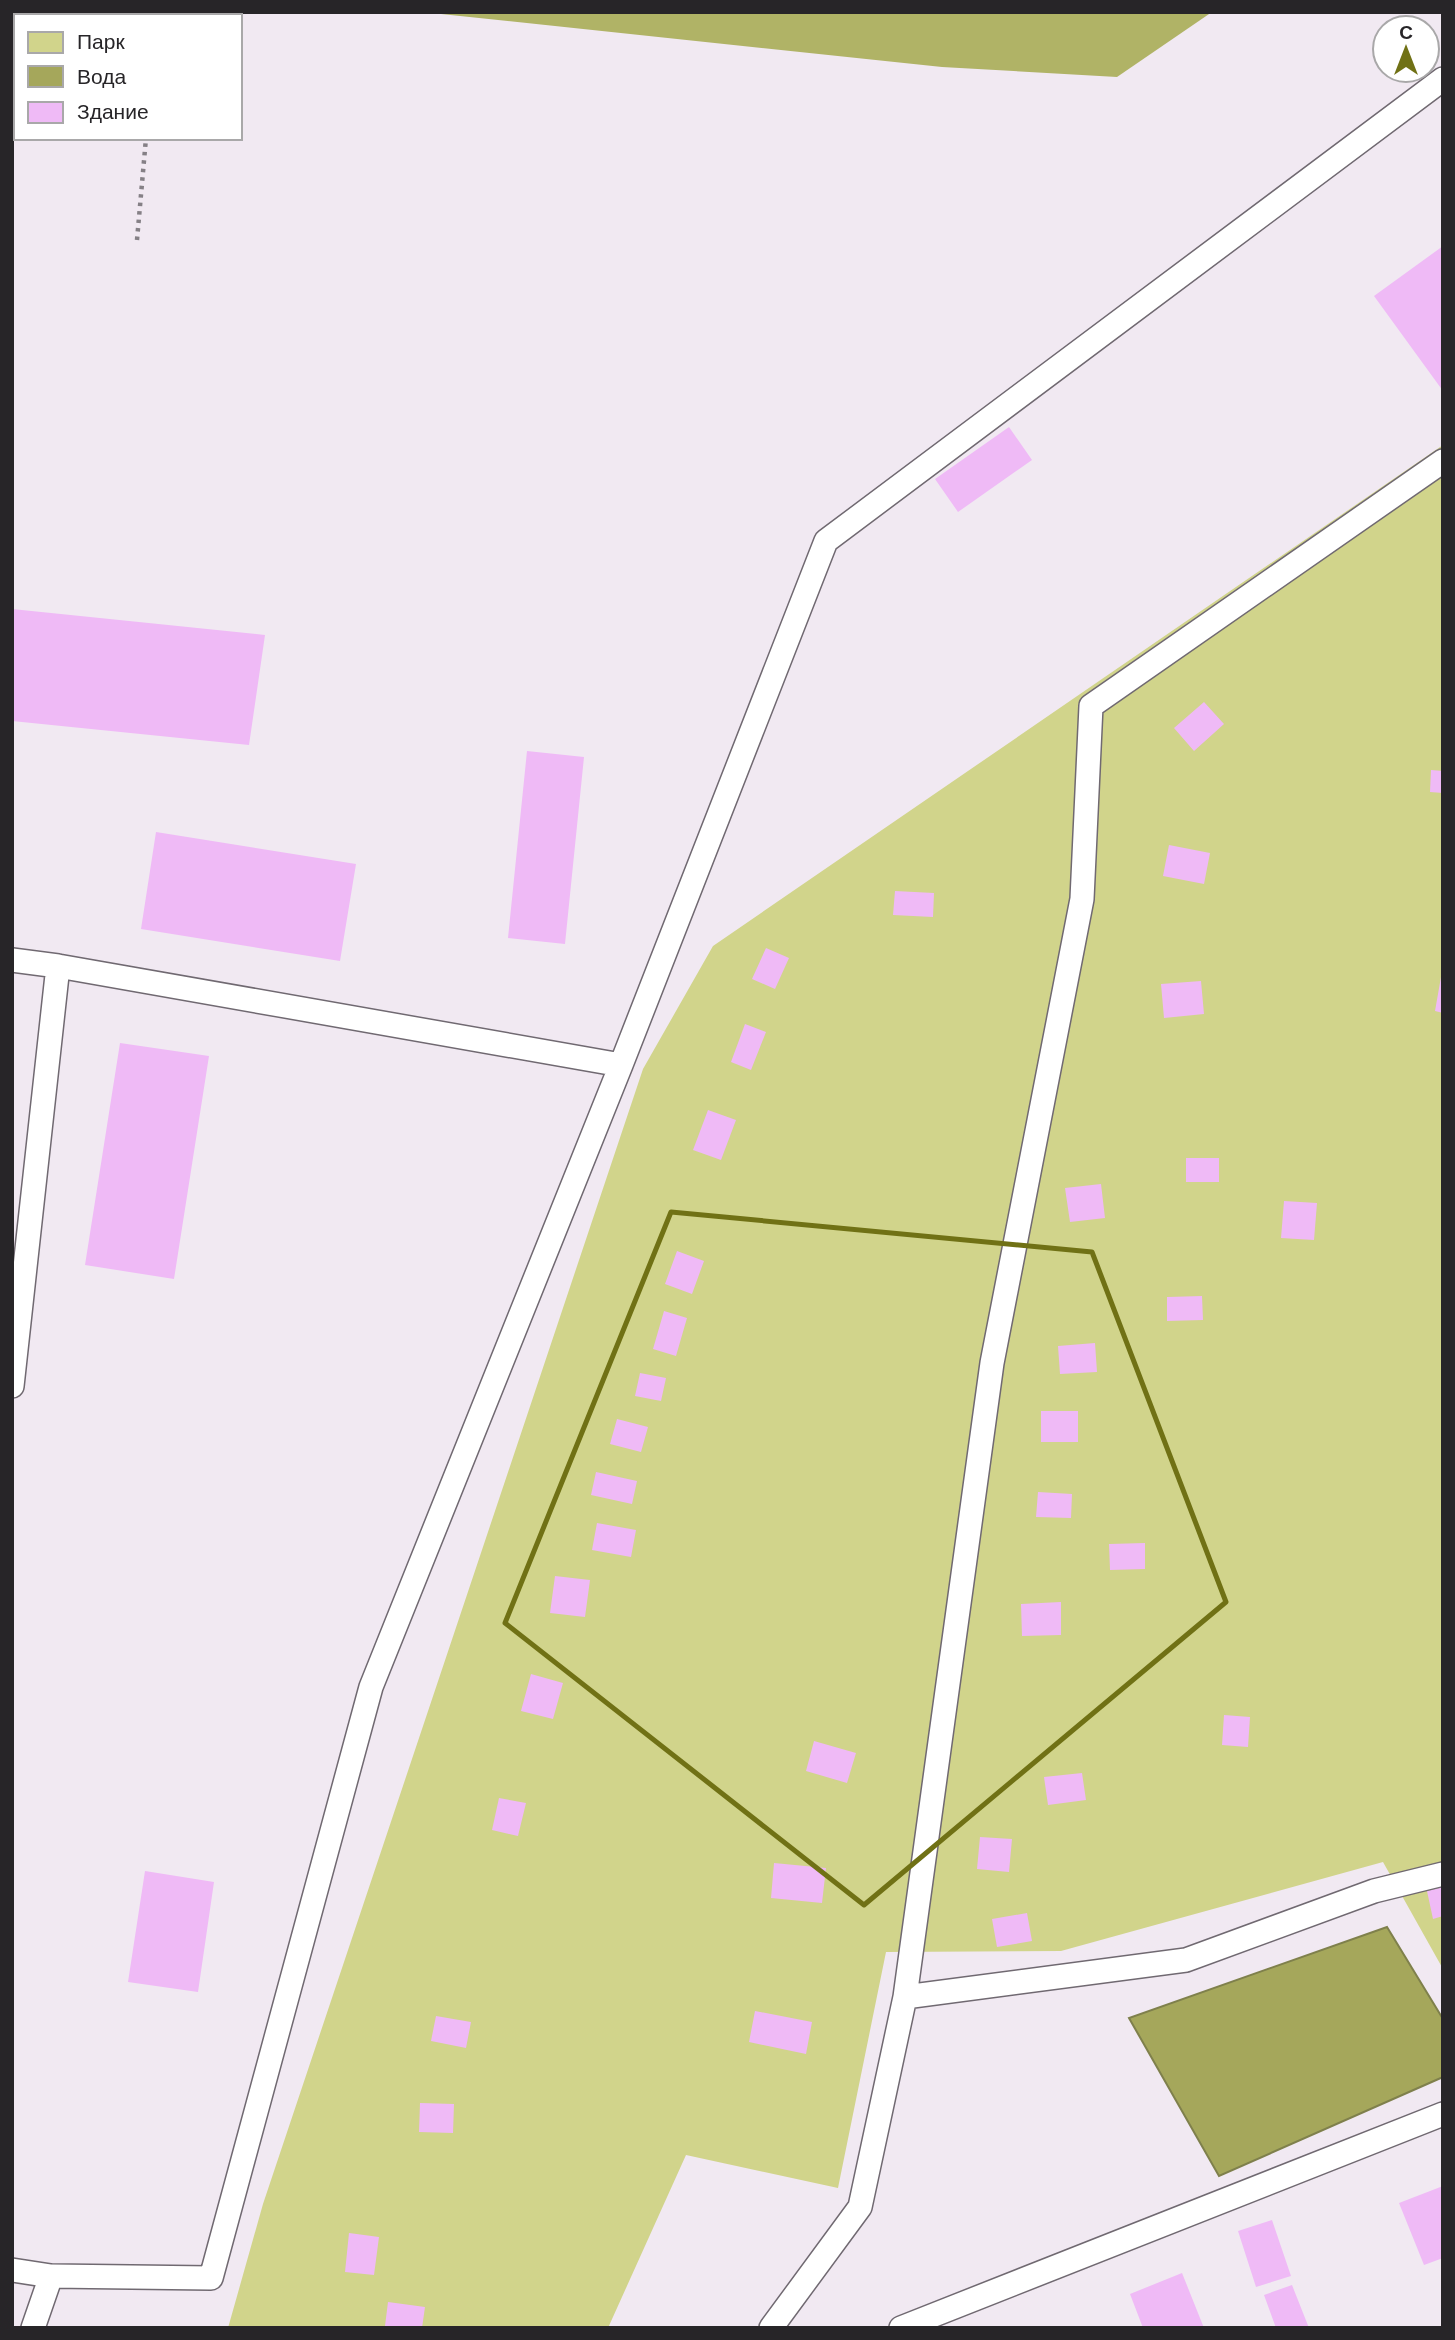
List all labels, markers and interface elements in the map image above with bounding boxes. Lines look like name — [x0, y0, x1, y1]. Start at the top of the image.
legend — [14, 14, 242, 140]
north arrow — [1371, 14, 1441, 84]
text: С — [1399, 20, 1413, 45]
text: Парк — [77, 28, 125, 56]
text: Вода — [77, 63, 126, 91]
text: Здание — [77, 98, 149, 126]

